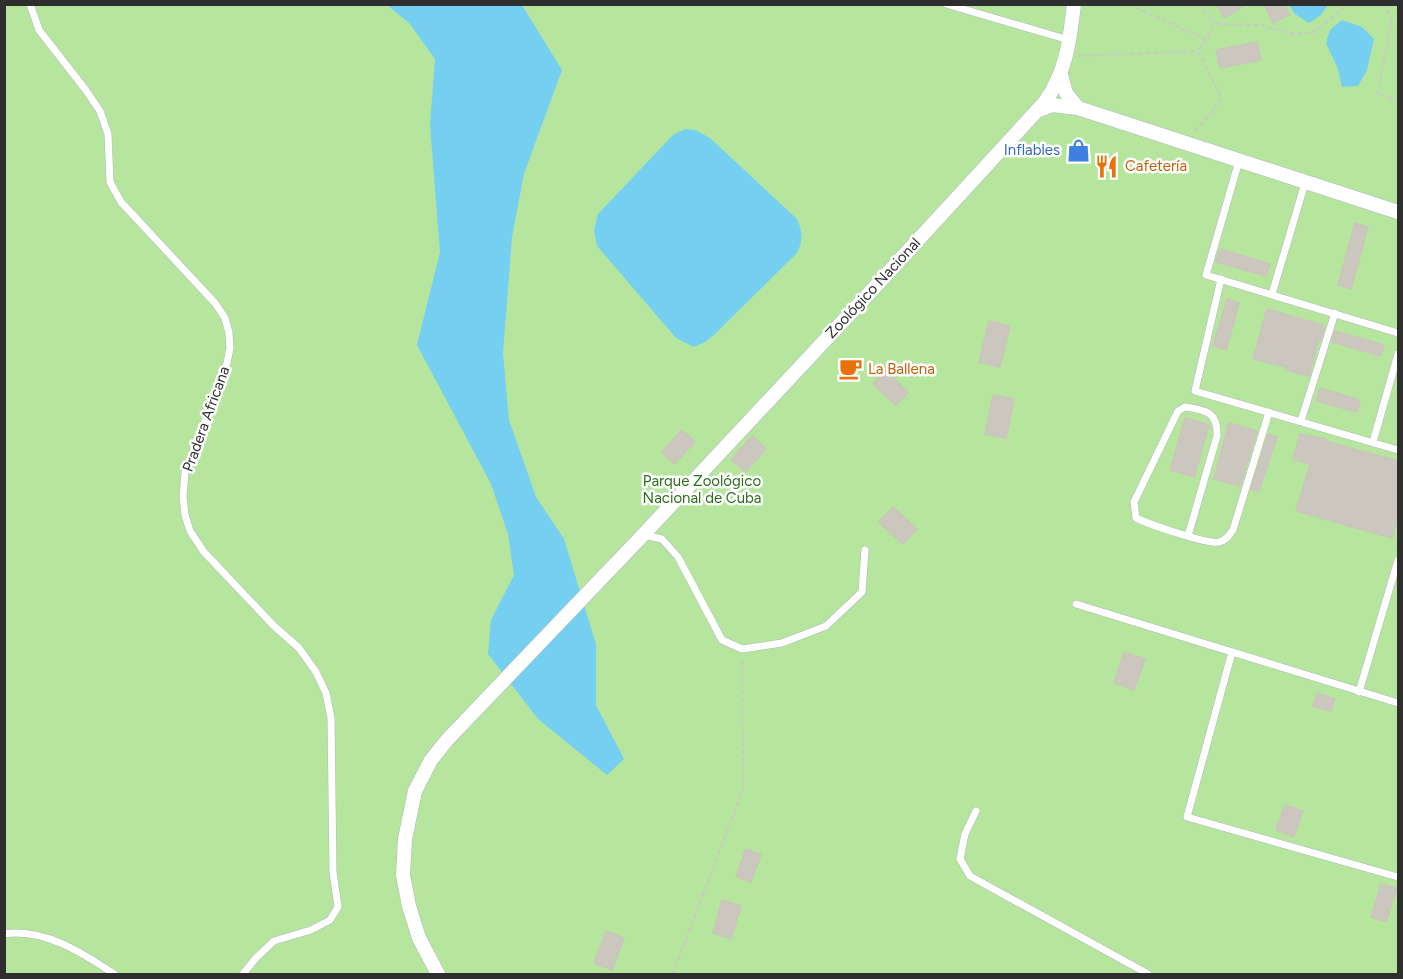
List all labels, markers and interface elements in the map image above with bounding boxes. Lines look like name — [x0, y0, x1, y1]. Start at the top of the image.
shop icon: Inflables — [1065, 137, 1091, 163]
place label: Inflables — [1004, 141, 1060, 159]
restaurant icon: Cafetería — [1094, 153, 1120, 179]
place label: Cafetería — [1125, 157, 1187, 175]
street label: Zoológico Nacional — [822, 234, 924, 342]
cafe icon: La Ballena — [837, 356, 863, 382]
place label: La Ballena — [868, 360, 935, 378]
street label: Pradera Africana — [179, 364, 233, 474]
park label: Parque Zoológico Nacional de Cuba — [643, 472, 761, 507]

